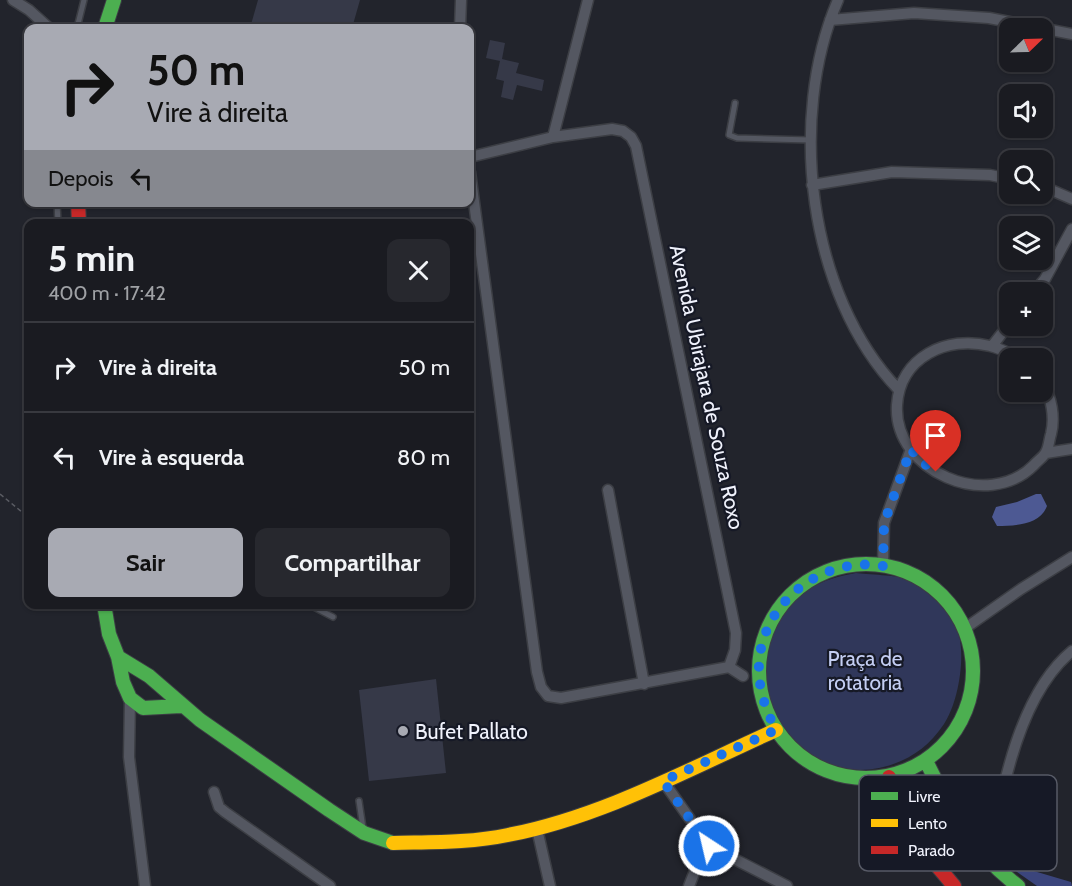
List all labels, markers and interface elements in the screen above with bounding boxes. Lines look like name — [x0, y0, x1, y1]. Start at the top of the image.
north arrow — [999, 18, 1053, 72]
map controls — [999, 18, 1053, 402]
text: 50 m — [147, 44, 245, 96]
icon: right — [48, 48, 126, 126]
button: sound — [999, 84, 1053, 138]
text: Vire à direita — [147, 96, 288, 129]
button: search — [999, 150, 1053, 204]
icon: left — [125, 162, 158, 195]
text: Depois — [48, 165, 113, 192]
button: layers — [999, 216, 1053, 270]
text: 5 min — [48, 236, 135, 280]
button: close — [387, 239, 450, 302]
street label: Avenida Ubirajara de Souza Roxo — [664, 242, 749, 532]
text: 400 m · 17:42 — [48, 281, 166, 305]
button: + — [999, 282, 1053, 336]
button: − — [999, 348, 1053, 402]
icon: right — [48, 351, 81, 384]
text: Vire à direita — [99, 354, 217, 381]
text: 50 m — [398, 354, 450, 381]
pin — [910, 410, 961, 472]
icon: arrive — [919, 419, 952, 452]
icon: left — [48, 441, 81, 474]
text: Vire à esquerda — [99, 444, 244, 471]
text: 80 m — [397, 444, 450, 471]
button: Sair — [48, 528, 243, 597]
button: Compartilhar — [255, 528, 450, 597]
park label: Praça de rotatoria — [827, 646, 903, 695]
place label: Bufet Pallato — [415, 719, 528, 744]
marker: Bufet Pallato — [396, 724, 410, 738]
legend — [859, 775, 1057, 871]
text: Livre — [908, 787, 940, 806]
position arrow — [677, 814, 741, 878]
text: Lento — [908, 814, 947, 833]
text: Parado — [908, 841, 955, 860]

